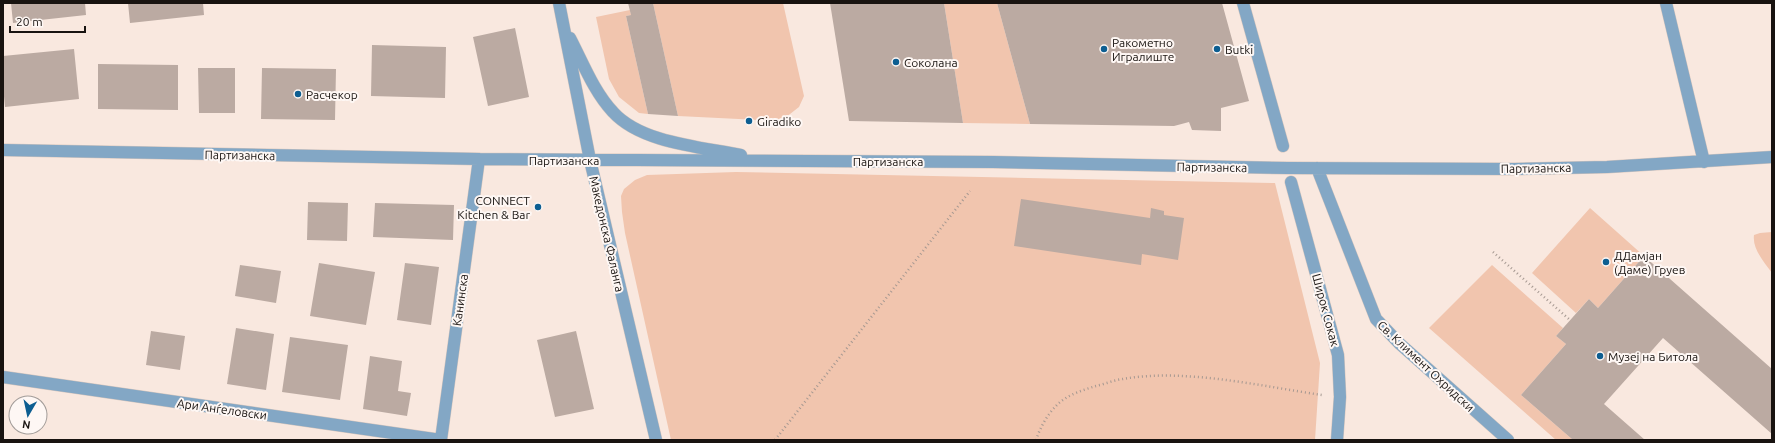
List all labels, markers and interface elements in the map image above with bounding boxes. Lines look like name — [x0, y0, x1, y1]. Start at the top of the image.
scale bar — [10, 8, 85, 34]
text: 20 m — [16, 15, 43, 28]
place label: Ракометно Игралиште — [1112, 36, 1174, 63]
place label: Butki — [1225, 43, 1253, 56]
marker: Ракометно Игралиште — [1099, 44, 1109, 54]
marker: Butki — [1212, 44, 1222, 54]
place label: Соколана — [904, 56, 958, 69]
marker: Соколана — [891, 57, 901, 67]
place label: Расчекор — [306, 88, 358, 101]
marker: Расчекор — [293, 89, 303, 99]
place label: Giradiko — [757, 115, 801, 128]
marker: Giradiko — [744, 116, 754, 126]
street label: Партизанска — [205, 148, 275, 162]
street label: Партизанска — [529, 154, 599, 167]
street label: Партизанска — [853, 155, 923, 168]
street label: Партизанска — [1177, 160, 1247, 174]
street label: Партизанска — [1501, 161, 1571, 175]
street label: Македонска Фаланга — [587, 175, 627, 293]
place label: CONNECT Kitchen & Bar — [457, 194, 530, 221]
marker: CONNECT Kitchen & Bar — [533, 202, 543, 212]
place label: ДДамјан (Даме) Груев — [1614, 249, 1685, 277]
marker: ДДамјан (Даме) Груев — [1601, 257, 1611, 267]
street label: Широк Сокак — [1310, 272, 1342, 348]
street label: Канинска — [450, 273, 470, 327]
street label: Св. Климент Охридски — [1375, 318, 1477, 414]
place label: Музеј на Битола — [1608, 350, 1698, 363]
marker: Музеј на Битола — [1595, 351, 1605, 361]
north arrow — [8, 395, 48, 435]
street label: Ари Анѓеловски — [176, 396, 268, 422]
text: N — [21, 418, 31, 431]

